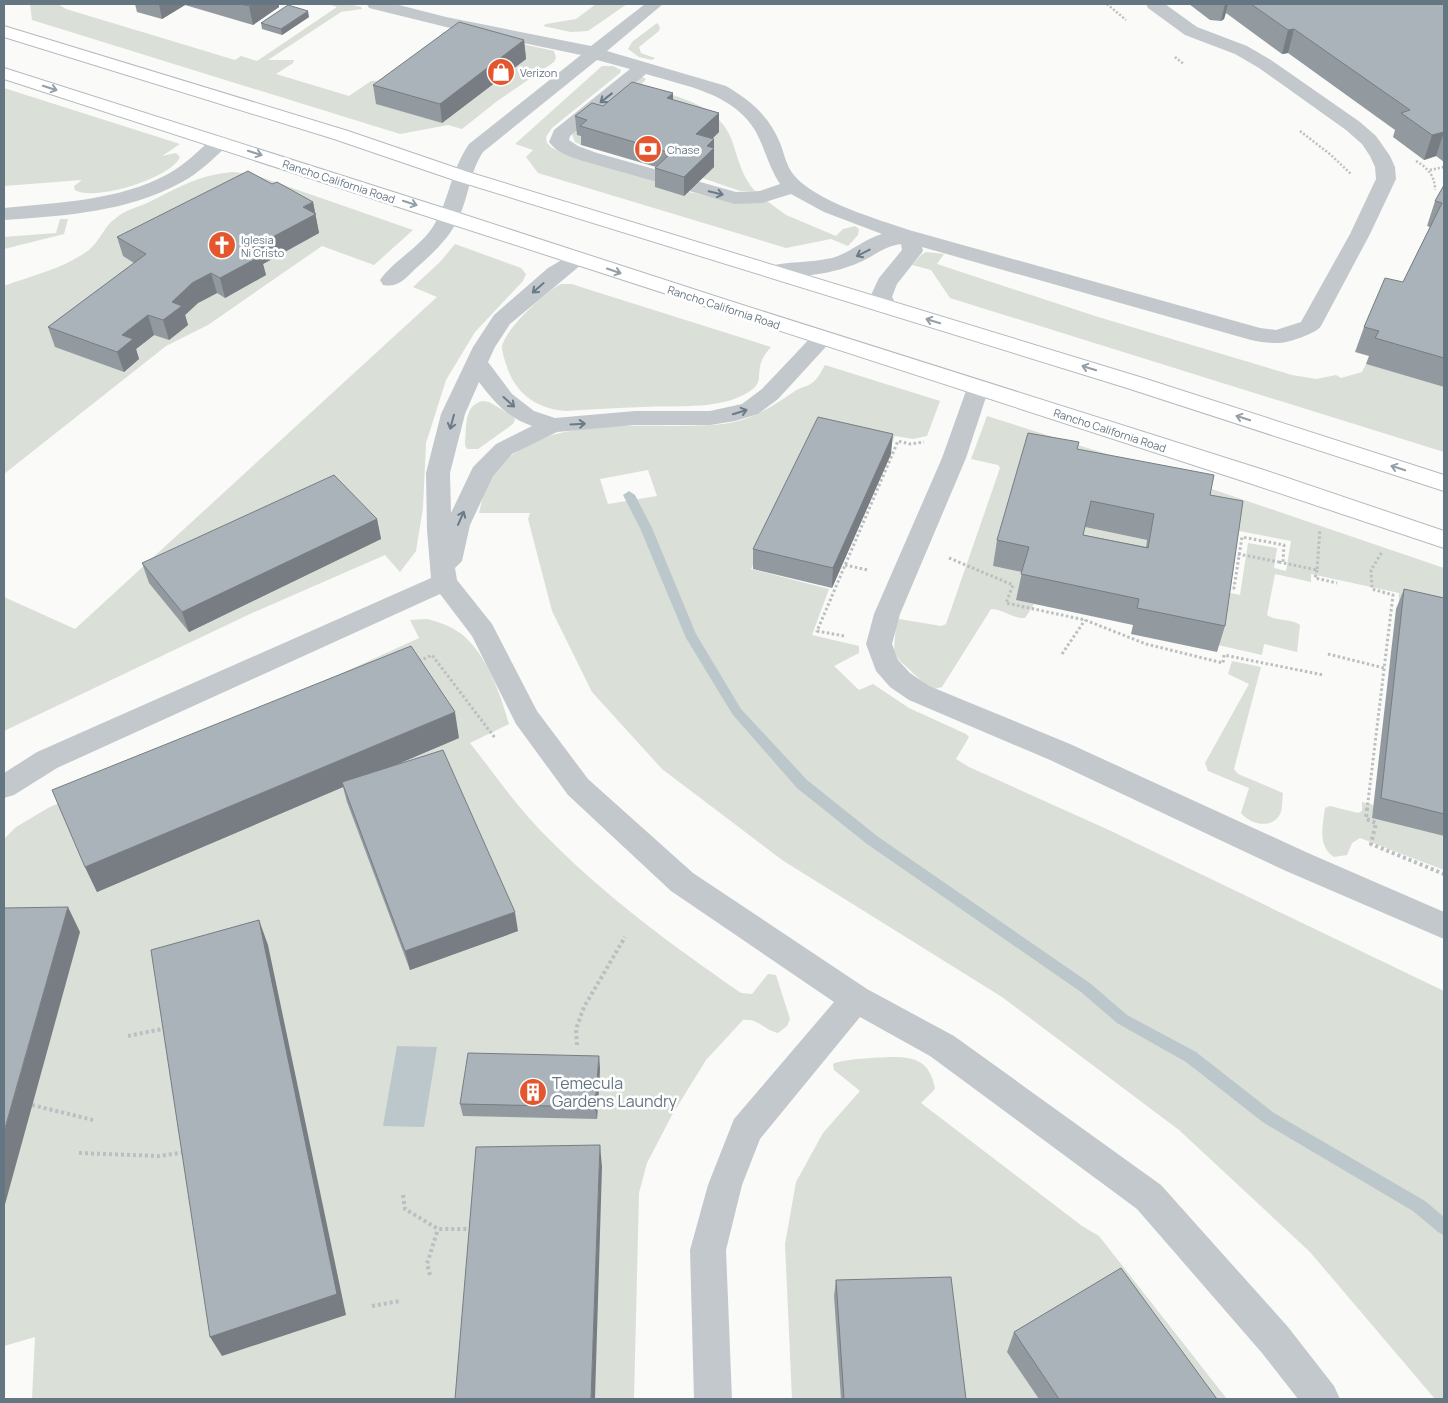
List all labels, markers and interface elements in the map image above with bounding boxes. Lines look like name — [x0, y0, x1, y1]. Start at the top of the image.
shop icon: Verizon — [486, 57, 516, 87]
place label: Verizon — [520, 65, 557, 80]
one-way arrow — [42, 84, 58, 93]
one-way arrow — [600, 92, 613, 103]
bank icon: Chase — [633, 134, 663, 164]
place label: Chase — [667, 142, 700, 157]
one-way arrow — [247, 149, 263, 159]
street label: Rancho California Road — [281, 156, 397, 206]
one-way arrow — [708, 189, 724, 198]
one-way arrow — [401, 199, 417, 208]
church icon: Iglesia Ni Cristo — [207, 230, 237, 260]
place label: Iglesia Ni Cristo — [241, 232, 285, 260]
one-way arrow — [856, 248, 871, 258]
one-way arrow — [605, 267, 621, 276]
one-way arrow — [532, 282, 545, 294]
street label: Rancho California Road — [666, 282, 782, 332]
one-way arrow — [926, 315, 942, 325]
one-way arrow — [1081, 363, 1097, 373]
one-way arrow — [502, 396, 515, 407]
street label: Rancho California Road — [1052, 405, 1168, 455]
one-way arrow — [731, 406, 747, 416]
one-way arrow — [446, 413, 456, 429]
one-way arrow — [1236, 413, 1252, 422]
one-way arrow — [570, 419, 586, 429]
one-way arrow — [1391, 463, 1406, 472]
one-way arrow — [457, 511, 467, 526]
place label: Temecula Gardens Laundry — [552, 1072, 678, 1112]
building icon: Temecula Gardens Laundry — [518, 1077, 548, 1107]

